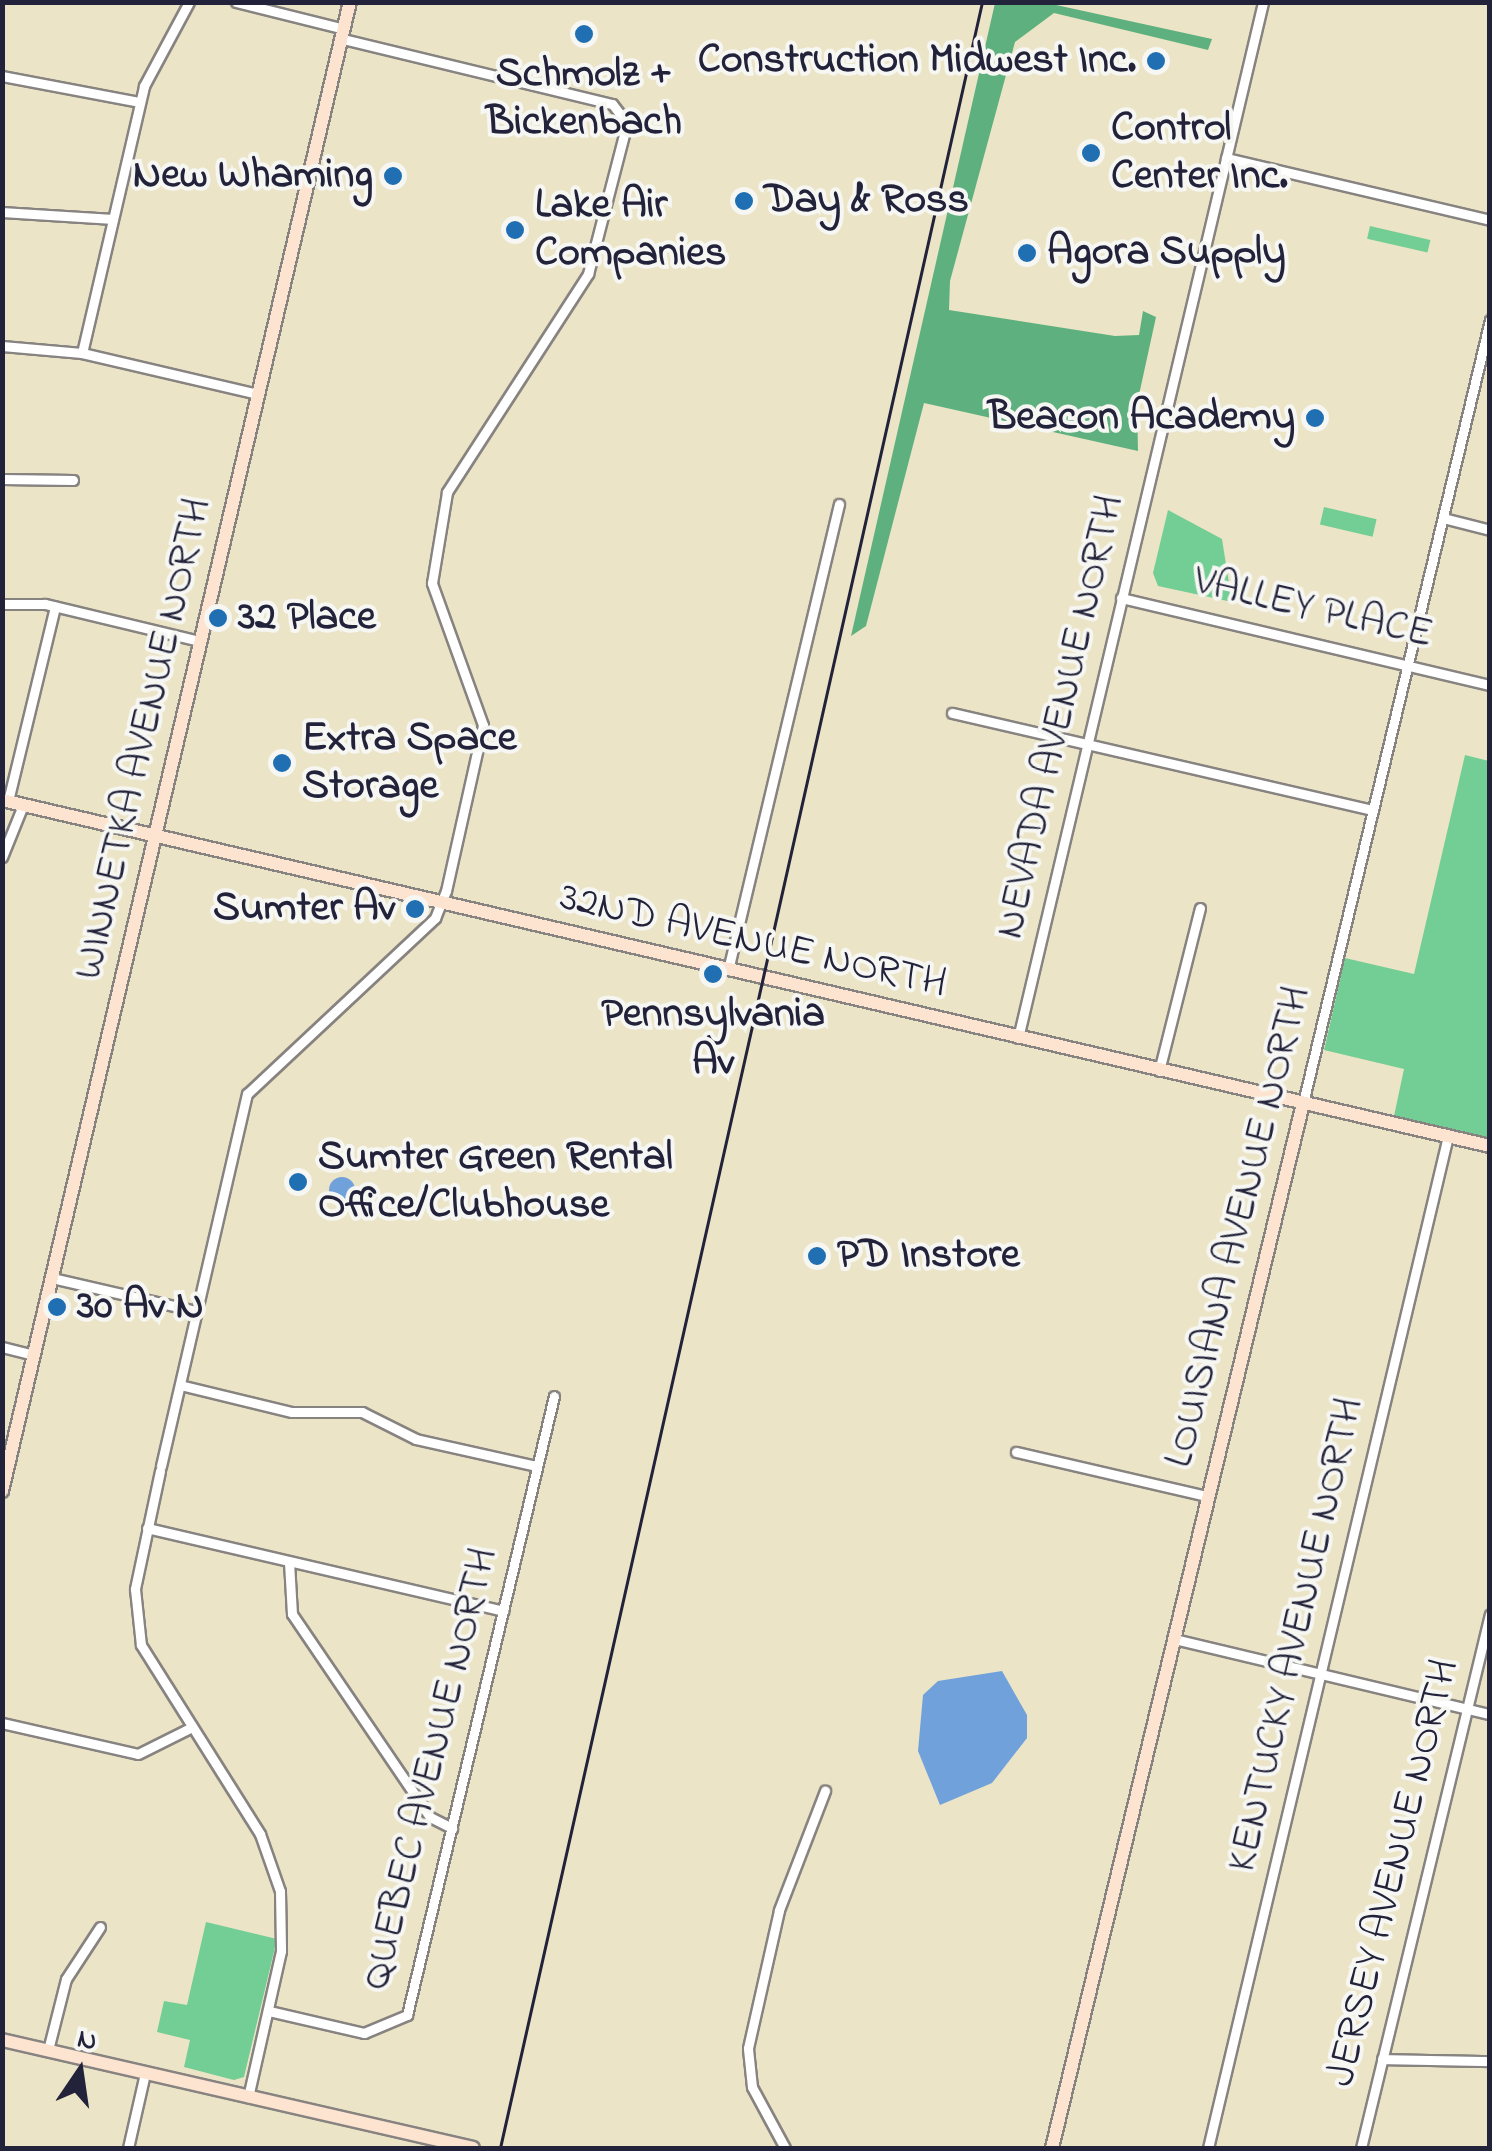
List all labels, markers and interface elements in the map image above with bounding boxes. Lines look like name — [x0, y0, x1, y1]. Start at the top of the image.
marker: Schmolz + Bickenbach — [573, 23, 595, 45]
place label: Construction Midwest Inc. — [698, 36, 1136, 86]
place label: Schmolz + Bickenbach — [486, 50, 682, 148]
marker: Construction Midwest Inc. — [1145, 50, 1167, 72]
place label: Control Center Inc. — [1111, 104, 1288, 202]
marker: Control Center Inc. — [1080, 142, 1102, 164]
place label: New Whaming — [133, 151, 373, 201]
marker: New Whaming — [382, 165, 404, 187]
place label: Day & Ross — [764, 176, 969, 226]
place label: Lake Air Companies — [535, 181, 726, 280]
marker: Day & Ross — [733, 190, 755, 212]
marker: Lake Air Companies — [504, 219, 526, 241]
place label: Agora Supply — [1047, 228, 1286, 278]
marker: Agora Supply — [1016, 242, 1038, 264]
place label: Beacon Academy — [988, 393, 1295, 443]
marker: Beacon Academy — [1304, 407, 1326, 429]
street label: NEVADA AVENUE NORTH — [985, 490, 1137, 944]
street label: WINNETKA AVENUE NORTH — [64, 493, 224, 985]
street label: VALLEY PLACE — [1189, 557, 1437, 661]
place label: 32 Place — [238, 593, 376, 643]
marker: 32 Place — [207, 607, 229, 629]
place label: Extra Space Storage — [302, 714, 517, 812]
marker: Extra Space Storage — [271, 752, 293, 774]
street label: 32ND AVENUE NORTH — [555, 873, 951, 1011]
place label: Sumter Av — [213, 884, 395, 934]
marker: Sumter Av — [404, 898, 426, 920]
marker: Pennsylvania Av — [702, 963, 724, 985]
street label: LOUISIANA AVENUE NORTH — [1155, 981, 1323, 1473]
place label: Pennsylvania Av — [601, 990, 825, 1088]
place label: Sumter Green Rental Office/Clubhouse — [318, 1133, 673, 1232]
marker: Sumter Green Rental Office/Clubhouse — [287, 1171, 309, 1193]
place label: PD Instore — [837, 1231, 1020, 1281]
marker: PD Instore — [806, 1245, 828, 1267]
place label: 30 Av N — [77, 1282, 204, 1332]
marker: 30 Av N — [46, 1296, 68, 1318]
street label: KENTUCKY AVENUE NORTH — [1218, 1393, 1376, 1877]
street label: QUEBEC AVENUE NORTH — [352, 1543, 510, 1995]
street label: JERSEY AVENUE NORTH — [1317, 1654, 1471, 2092]
text: N — [73, 2019, 101, 2063]
north arrow — [30, 2021, 130, 2121]

